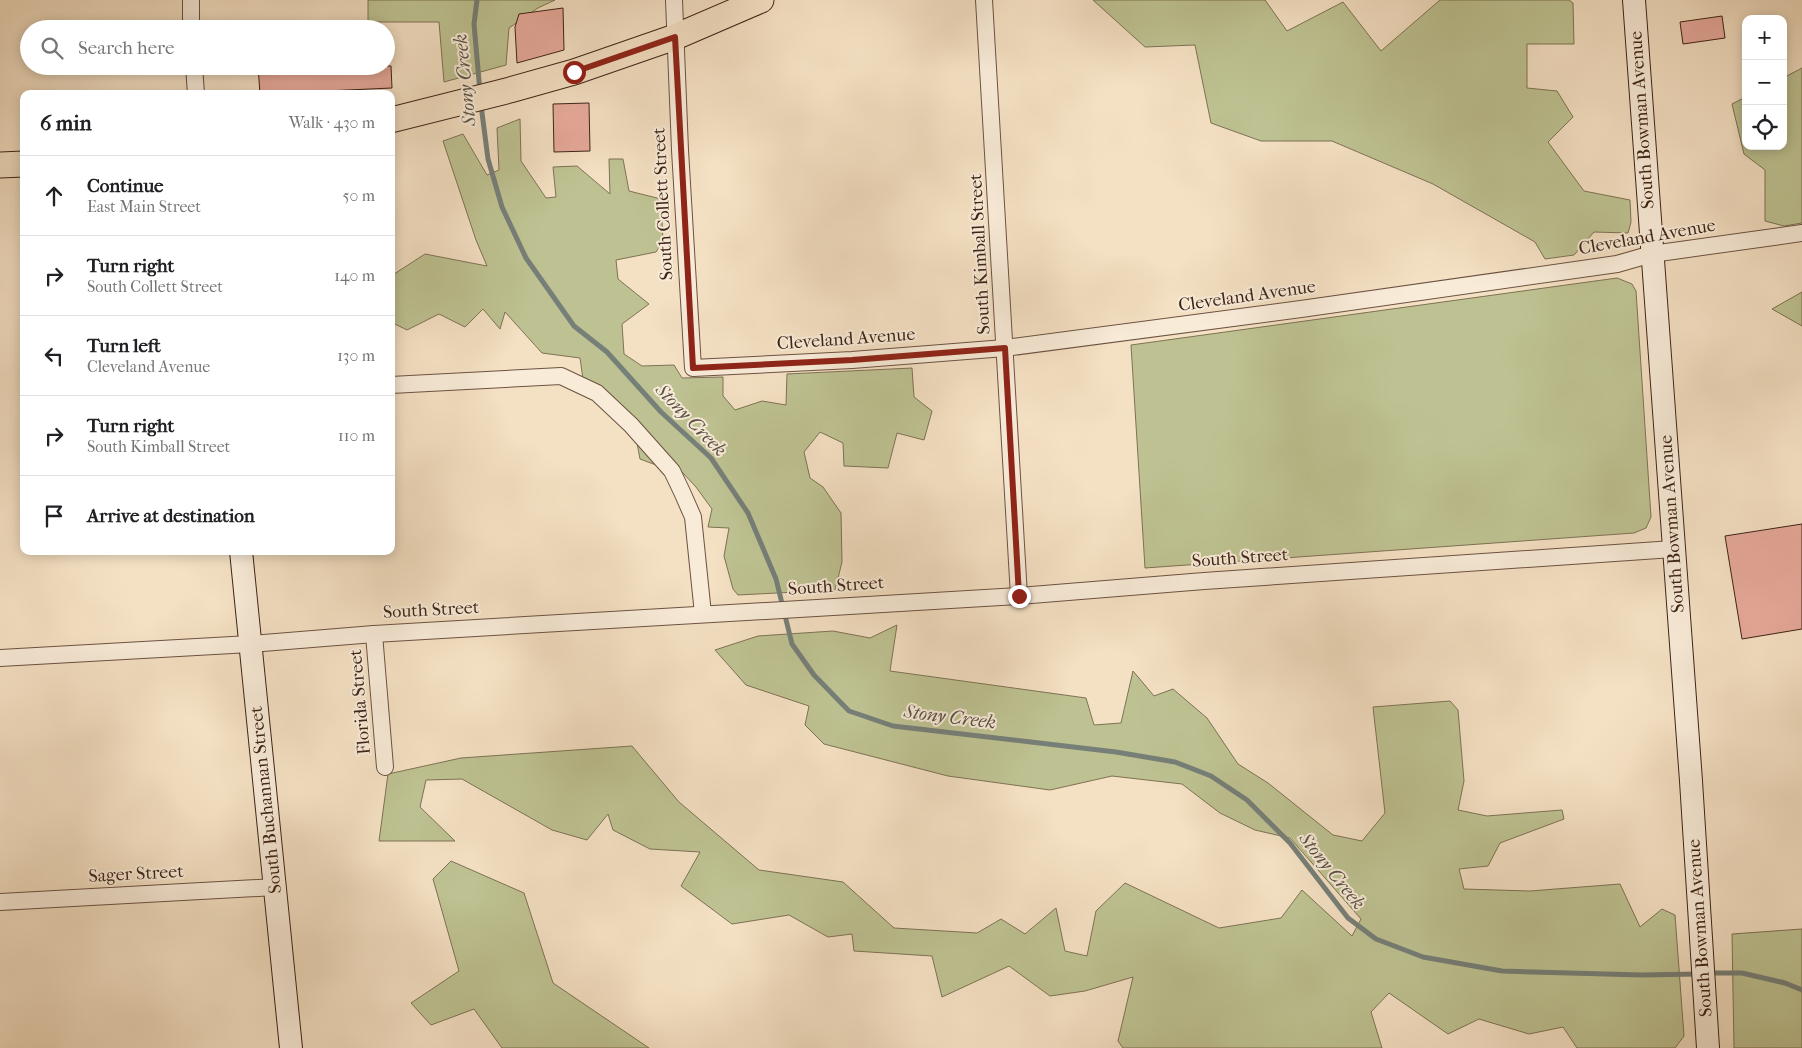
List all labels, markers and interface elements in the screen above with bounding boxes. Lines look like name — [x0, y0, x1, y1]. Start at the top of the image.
map controls — [1742, 15, 1787, 150]
button: + — [1742, 15, 1787, 60]
search box — [20, 20, 395, 75]
street label: South Bowman Avenue — [1625, 30, 1659, 210]
water label: Stony Creek — [449, 33, 481, 128]
icon: search — [38, 34, 66, 62]
text: Search here — [78, 37, 174, 59]
button: − — [1742, 60, 1787, 105]
route start — [563, 61, 586, 84]
button: locate — [1742, 105, 1787, 150]
text: 6 min — [40, 111, 92, 135]
text: Walk · 430 m — [289, 113, 375, 132]
street label: South Collett Street — [648, 127, 677, 281]
street label: South Kimball Street — [965, 172, 995, 335]
text: Continue — [87, 175, 163, 197]
icon: ahead — [40, 182, 68, 210]
text: 50 m — [343, 186, 375, 205]
text: East Main Street — [87, 197, 201, 216]
street label: Cleveland Avenue — [1577, 215, 1717, 259]
text: Turn right — [87, 255, 174, 277]
icon: right — [40, 262, 68, 290]
text: 140 m — [334, 266, 375, 285]
street label: Cleveland Avenue — [1177, 276, 1317, 316]
text: South Collett Street — [87, 277, 223, 296]
street label: Cleveland Avenue — [776, 324, 916, 354]
text: Turn left — [87, 335, 161, 357]
icon: left — [40, 342, 68, 370]
text: 130 m — [337, 346, 375, 365]
text: Cleveland Avenue — [87, 357, 210, 376]
water label: Stony Creek — [650, 378, 731, 461]
text: Turn right — [87, 415, 174, 437]
icon: right — [40, 422, 68, 450]
text: 110 m — [338, 426, 375, 445]
street label: South Bowman Avenue — [1655, 434, 1689, 614]
text: South Kimball Street — [87, 437, 230, 456]
icon: arrive — [40, 502, 68, 530]
text: Arrive at destination — [87, 505, 255, 527]
street label: South Street — [1191, 544, 1289, 572]
street label: South Street — [787, 572, 885, 600]
route end — [1008, 585, 1031, 608]
street label: South Street — [382, 597, 480, 623]
street label: Florida Street — [345, 648, 375, 756]
water label: Stony Creek — [902, 700, 997, 734]
street label: South Buchannan Street — [246, 705, 286, 895]
water label: Stony Creek — [1294, 827, 1370, 914]
street label: South Bowman Avenue — [1683, 838, 1717, 1018]
street label: Sager Street — [88, 861, 185, 887]

